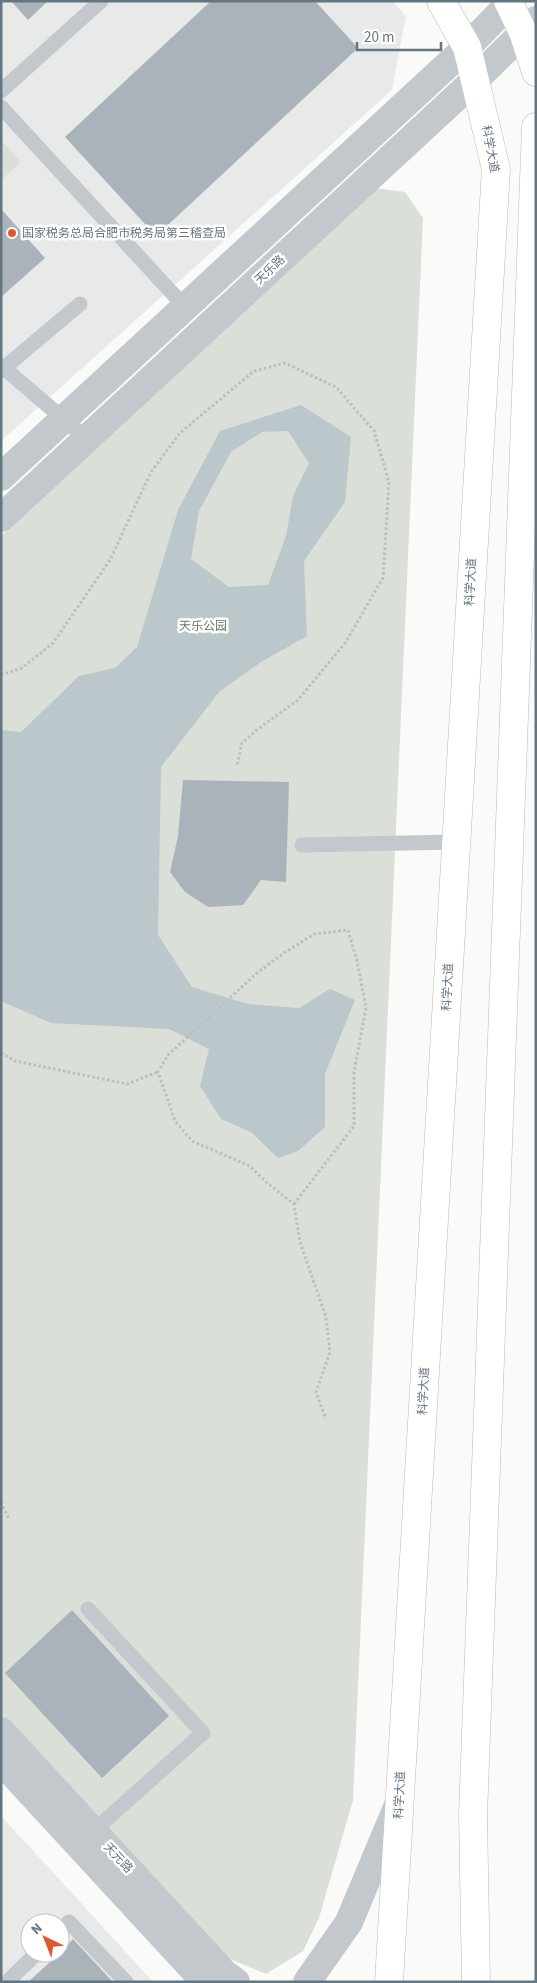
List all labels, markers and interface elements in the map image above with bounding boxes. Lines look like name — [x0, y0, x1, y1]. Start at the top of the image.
scale bar — [357, 20, 441, 52]
text: 20 m — [364, 27, 394, 48]
street label: 科学大道 — [477, 124, 503, 174]
place label: 国家税务总局合肥市税务局第三稽查局 — [22, 225, 226, 242]
marker: 国家税务总局合肥市税务局第三稽查局 — [6, 227, 18, 239]
street label: 天乐路 — [251, 252, 289, 288]
street label: 科学大道 — [461, 558, 481, 606]
park label: 天乐公园 — [179, 618, 227, 635]
street label: 科学大道 — [438, 963, 458, 1011]
street label: 科学大道 — [414, 1367, 434, 1415]
street label: 科学大道 — [390, 1771, 410, 1819]
street label: 天元路 — [100, 1839, 136, 1877]
north arrow — [20, 1913, 70, 1963]
text: N — [27, 1919, 47, 1940]

